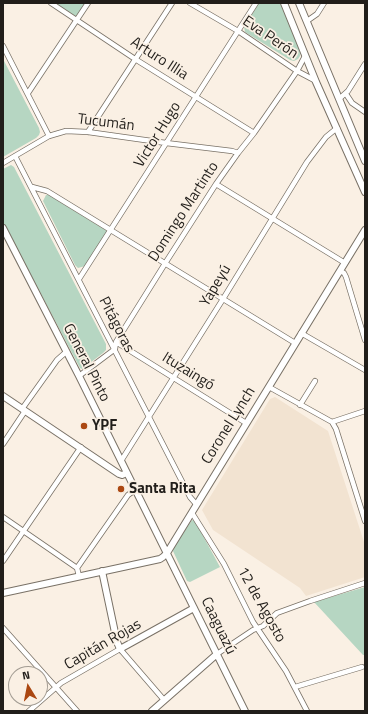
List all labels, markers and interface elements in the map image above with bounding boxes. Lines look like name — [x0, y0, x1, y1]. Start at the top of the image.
street label: Eva Perón — [239, 13, 301, 63]
street label: Arturo Illia — [127, 34, 191, 84]
street label: Victor Hugo — [131, 99, 185, 171]
street label: Tucumán — [77, 111, 135, 135]
street label: Domingo Martinto — [145, 159, 223, 265]
street label: Yapeyú — [197, 262, 235, 310]
street label: Pitágoras — [94, 294, 138, 356]
street label: General Pinto — [59, 321, 113, 405]
street label: Ituzaingó — [159, 349, 217, 395]
street label: Coronel Lynch — [198, 384, 260, 468]
place label: YPF — [92, 417, 117, 435]
marker: YPF — [79, 421, 89, 431]
place label: Santa Rita — [129, 480, 196, 498]
marker: Santa Rita — [116, 484, 126, 494]
street label: 12 de Agosto — [233, 564, 289, 646]
street label: Caaguazú — [197, 595, 239, 657]
street label: Capitán Rojas — [61, 616, 145, 674]
north arrow — [8, 666, 48, 706]
text: N — [21, 667, 31, 684]

